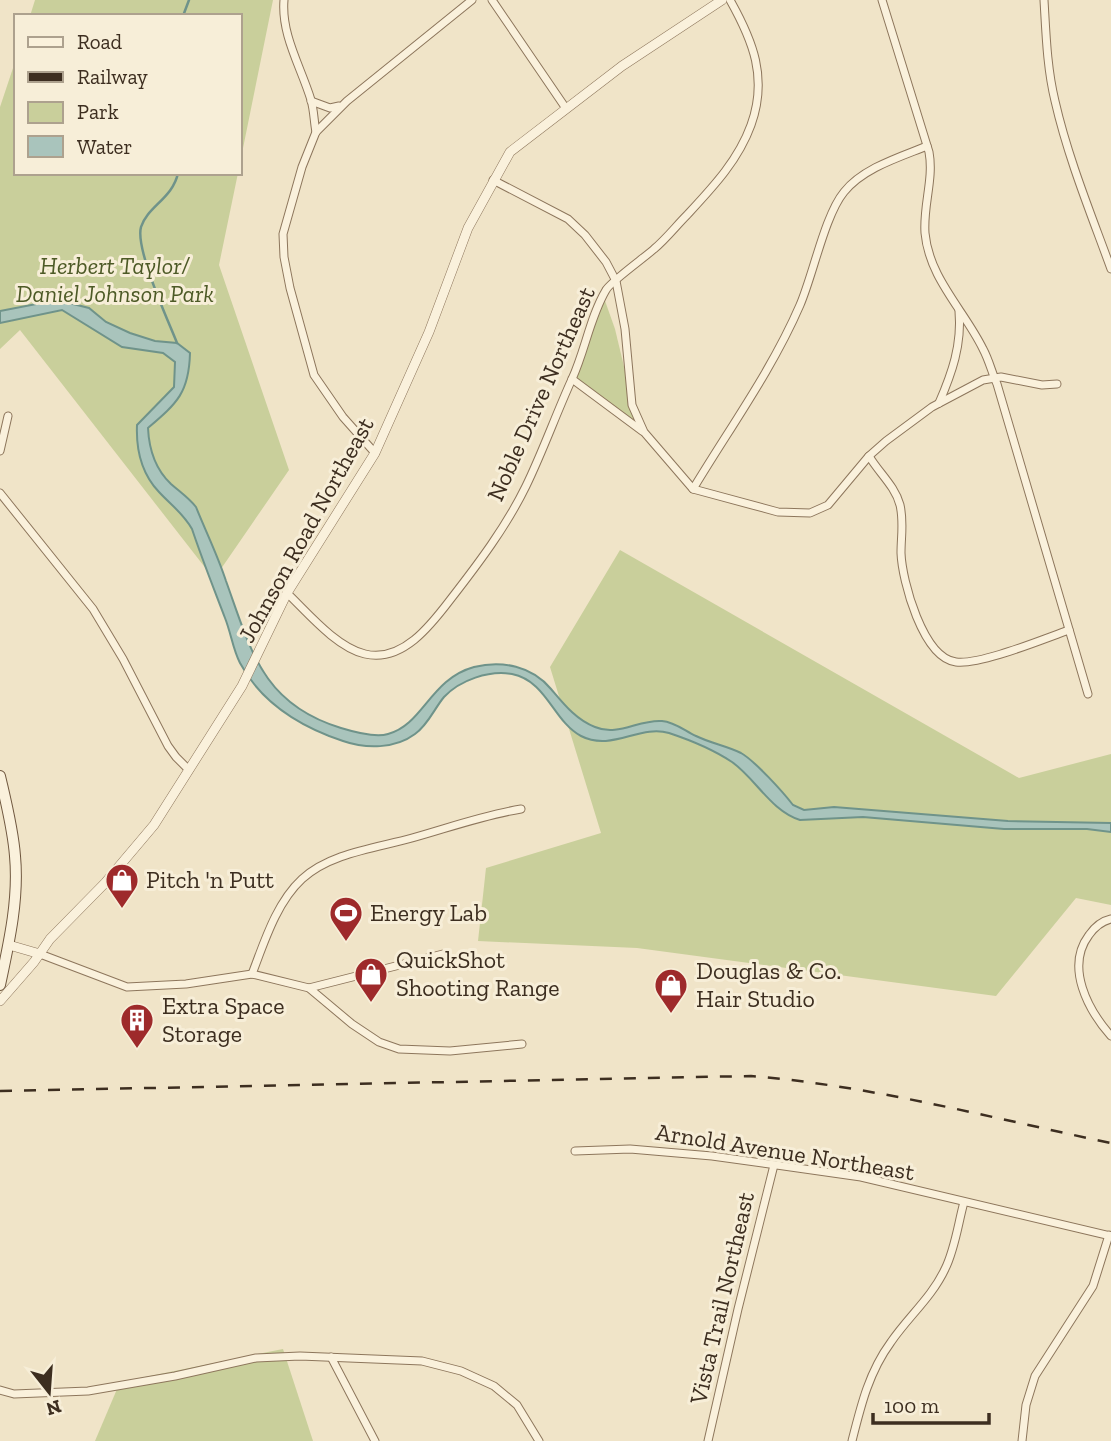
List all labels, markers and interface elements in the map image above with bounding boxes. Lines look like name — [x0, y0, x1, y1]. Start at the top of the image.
legend — [14, 14, 242, 175]
text: Road — [77, 29, 123, 54]
text: Railway — [77, 64, 148, 89]
text: Park — [77, 99, 119, 124]
text: Water — [77, 134, 132, 159]
park label: Herbert Taylor/ Daniel Johnson Park — [16, 251, 214, 308]
street label: Noble Drive Northeast — [480, 282, 601, 505]
street label: Johnson Road Northeast — [232, 412, 380, 647]
shop icon: Pitch 'n Putt — [103, 861, 141, 910]
place label: Pitch 'n Putt — [146, 865, 274, 894]
sports icon: Energy Lab — [327, 894, 365, 943]
place label: Energy Lab — [370, 898, 487, 927]
place label: QuickShot Shooting Range — [396, 945, 559, 1002]
shop icon: QuickShot Shooting Range — [352, 955, 390, 1004]
place label: Douglas & Co. Hair Studio — [696, 956, 841, 1013]
shop icon: Douglas & Co. Hair Studio — [652, 966, 690, 1015]
place label: Extra Space Storage — [162, 991, 284, 1048]
building icon: Extra Space Storage — [118, 1001, 156, 1050]
street label: Arnold Avenue Northeast — [654, 1117, 917, 1186]
street label: Vista Trail Northeast — [683, 1189, 760, 1408]
north arrow — [14, 1357, 84, 1427]
scale bar — [873, 1382, 988, 1426]
text: 100 m — [884, 1393, 939, 1418]
text: N — [44, 1395, 64, 1421]

